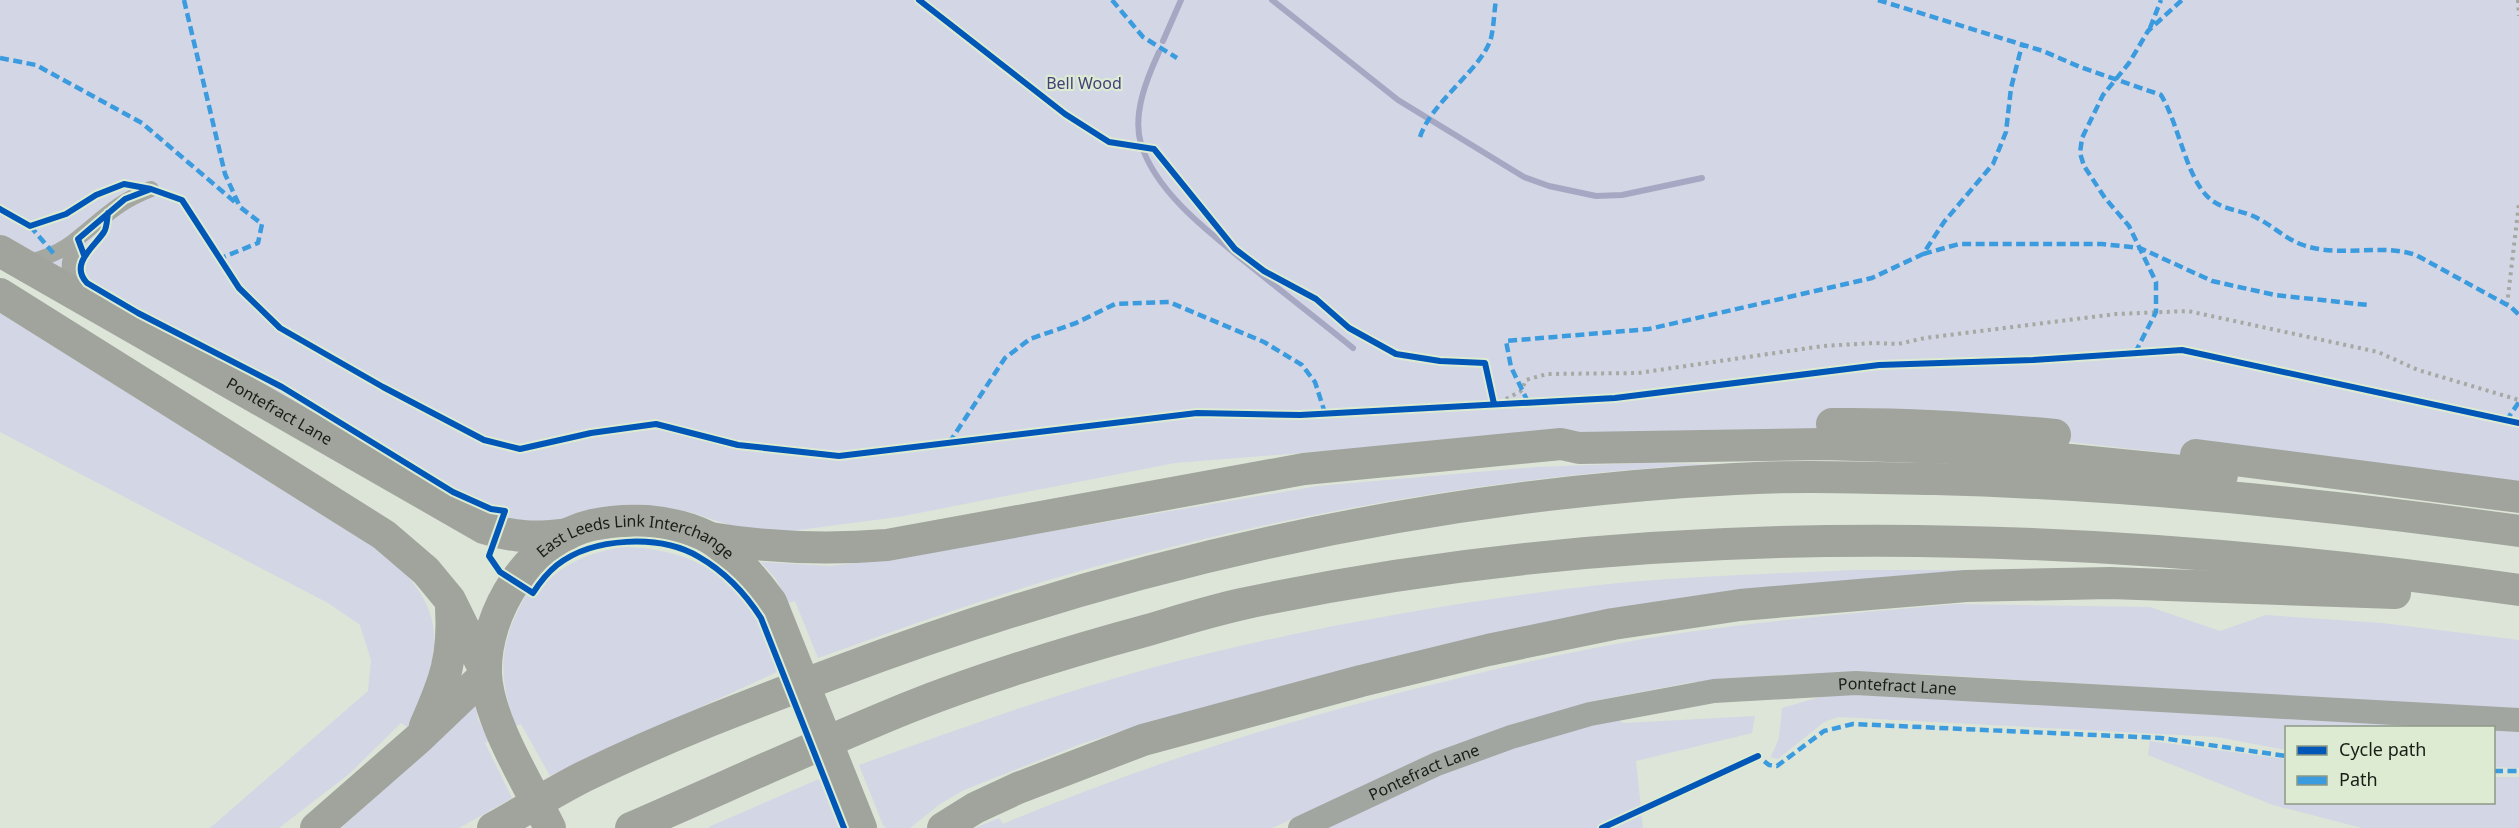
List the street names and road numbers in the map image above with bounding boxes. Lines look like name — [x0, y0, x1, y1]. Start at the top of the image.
street label: Pontefract Lane — [222, 372, 336, 450]
street label: East Leeds Link Interchange — [530, 551, 740, 573]
street label: Pontefract Lane — [1837, 672, 1957, 700]
street label: Pontefract Lane — [1365, 739, 1482, 806]

